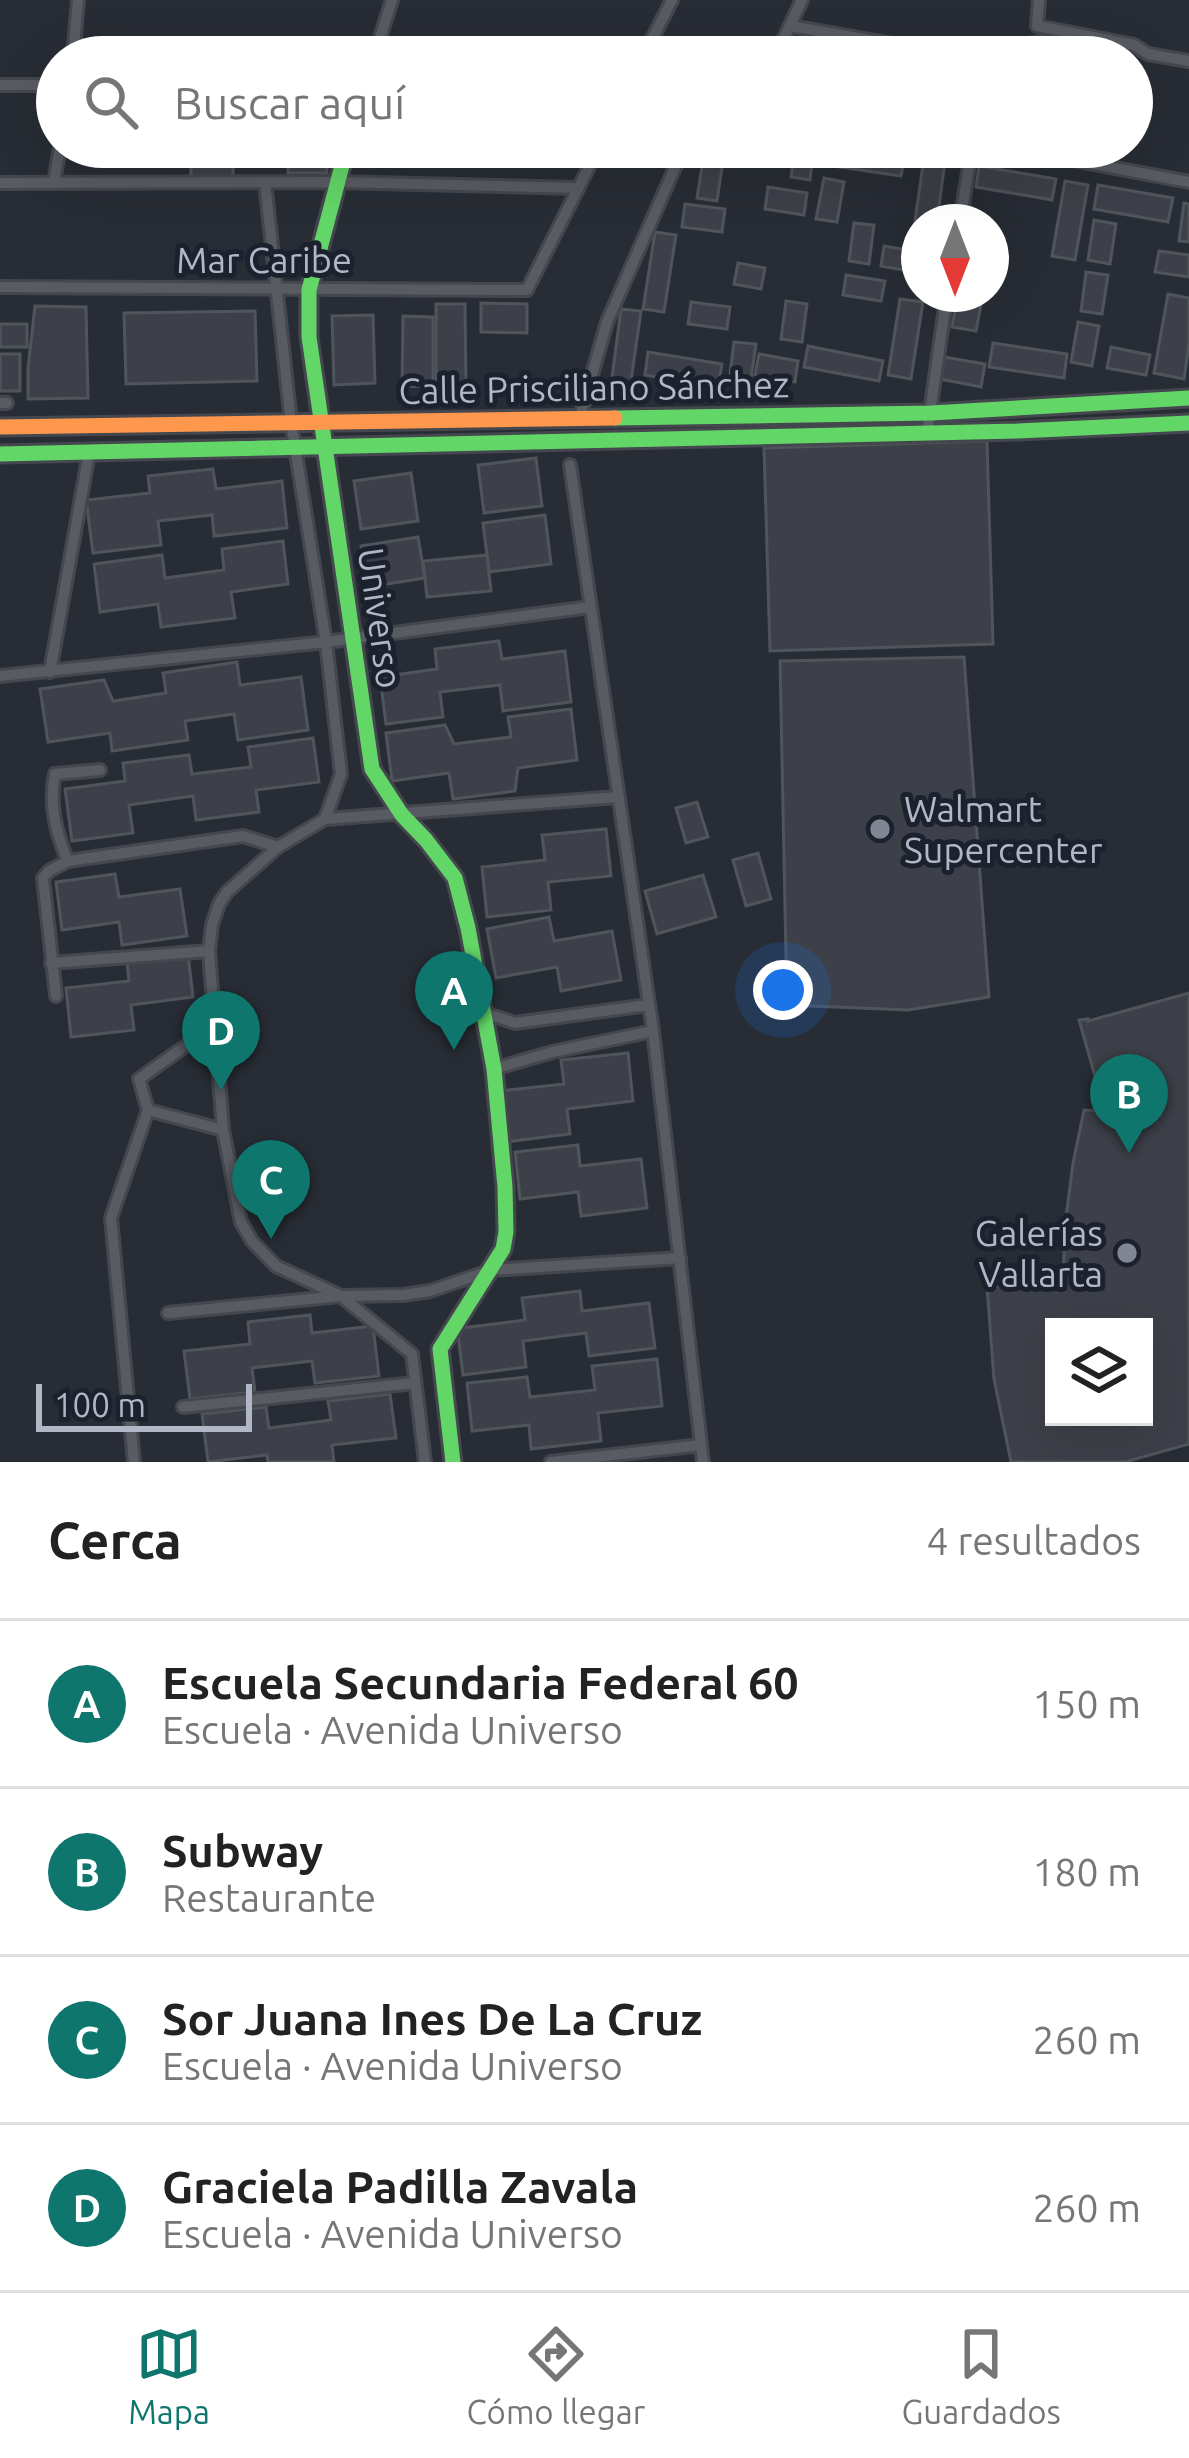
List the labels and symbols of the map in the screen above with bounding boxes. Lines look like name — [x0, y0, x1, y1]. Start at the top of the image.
north arrow — [901, 204, 1009, 312]
street label: Mar Caribe — [176, 239, 352, 280]
street label: Calle Prisciliano Sánchez — [398, 363, 790, 411]
street label: Universo — [351, 545, 411, 691]
place label: Walmart Supercenter — [904, 788, 1103, 870]
marker: Walmart Supercenter — [867, 816, 893, 842]
pin: A — [415, 951, 493, 1050]
your location — [753, 960, 813, 1020]
pin: D — [182, 991, 260, 1090]
pin: B — [1090, 1054, 1168, 1153]
pin: C — [232, 1140, 310, 1239]
place label: Galerías Vallarta — [975, 1212, 1103, 1294]
marker: Galerías Vallarta — [1114, 1240, 1140, 1266]
scale bar — [36, 1378, 252, 1431]

